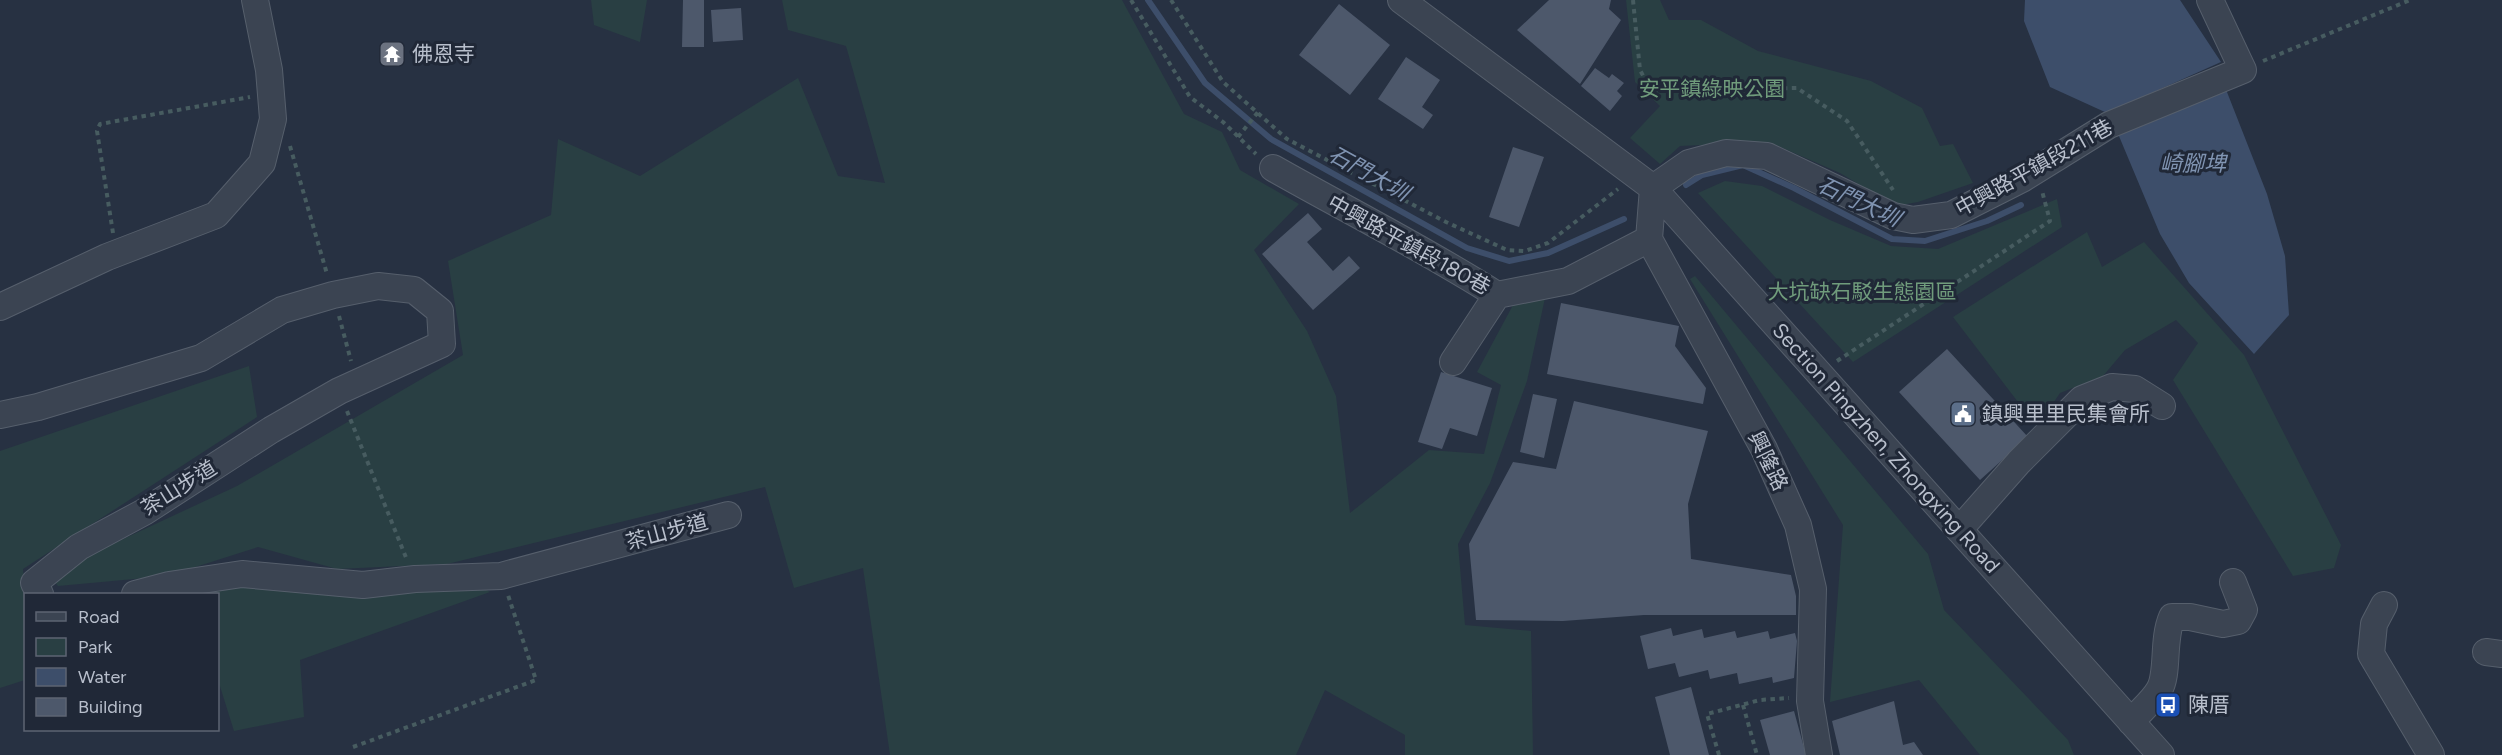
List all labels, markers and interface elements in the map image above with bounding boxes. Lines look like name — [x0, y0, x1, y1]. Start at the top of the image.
temple icon: 佛恩寺 — [377, 39, 407, 69]
place label: 佛恩寺 — [412, 41, 475, 66]
park label: 安平鎮綠映公園 — [1639, 76, 1786, 101]
street label: 中興路平鎮段211巷 — [1951, 114, 2117, 221]
water label: 石門大圳 — [1324, 140, 1416, 208]
water label: 崎腳埤 — [2160, 150, 2229, 177]
water label: 石門大圳 — [1813, 171, 1907, 234]
street label: 中興路平鎮段180巷 — [1324, 190, 1495, 300]
park label: 大坑缺石駁生態園區 — [1768, 279, 1957, 304]
street label: Section Pingzhen, Zhongxing Road — [1767, 318, 2005, 578]
public building icon: 鎮興里里民集會所 — [1948, 399, 1978, 429]
place label: 鎮興里里民集會所 — [1982, 401, 2150, 426]
street label: 興隆路 — [1743, 427, 1793, 495]
street label: 茶山步道 — [136, 455, 221, 520]
street label: 茶山步道 — [623, 509, 711, 554]
legend — [24, 593, 219, 731]
text: Road — [78, 606, 119, 628]
text: Park — [78, 636, 113, 658]
text: Water — [78, 666, 126, 688]
bus stop icon: 陳厝 — [2153, 690, 2183, 720]
place label: 陳厝 — [2188, 692, 2230, 717]
text: Building — [78, 696, 143, 718]

